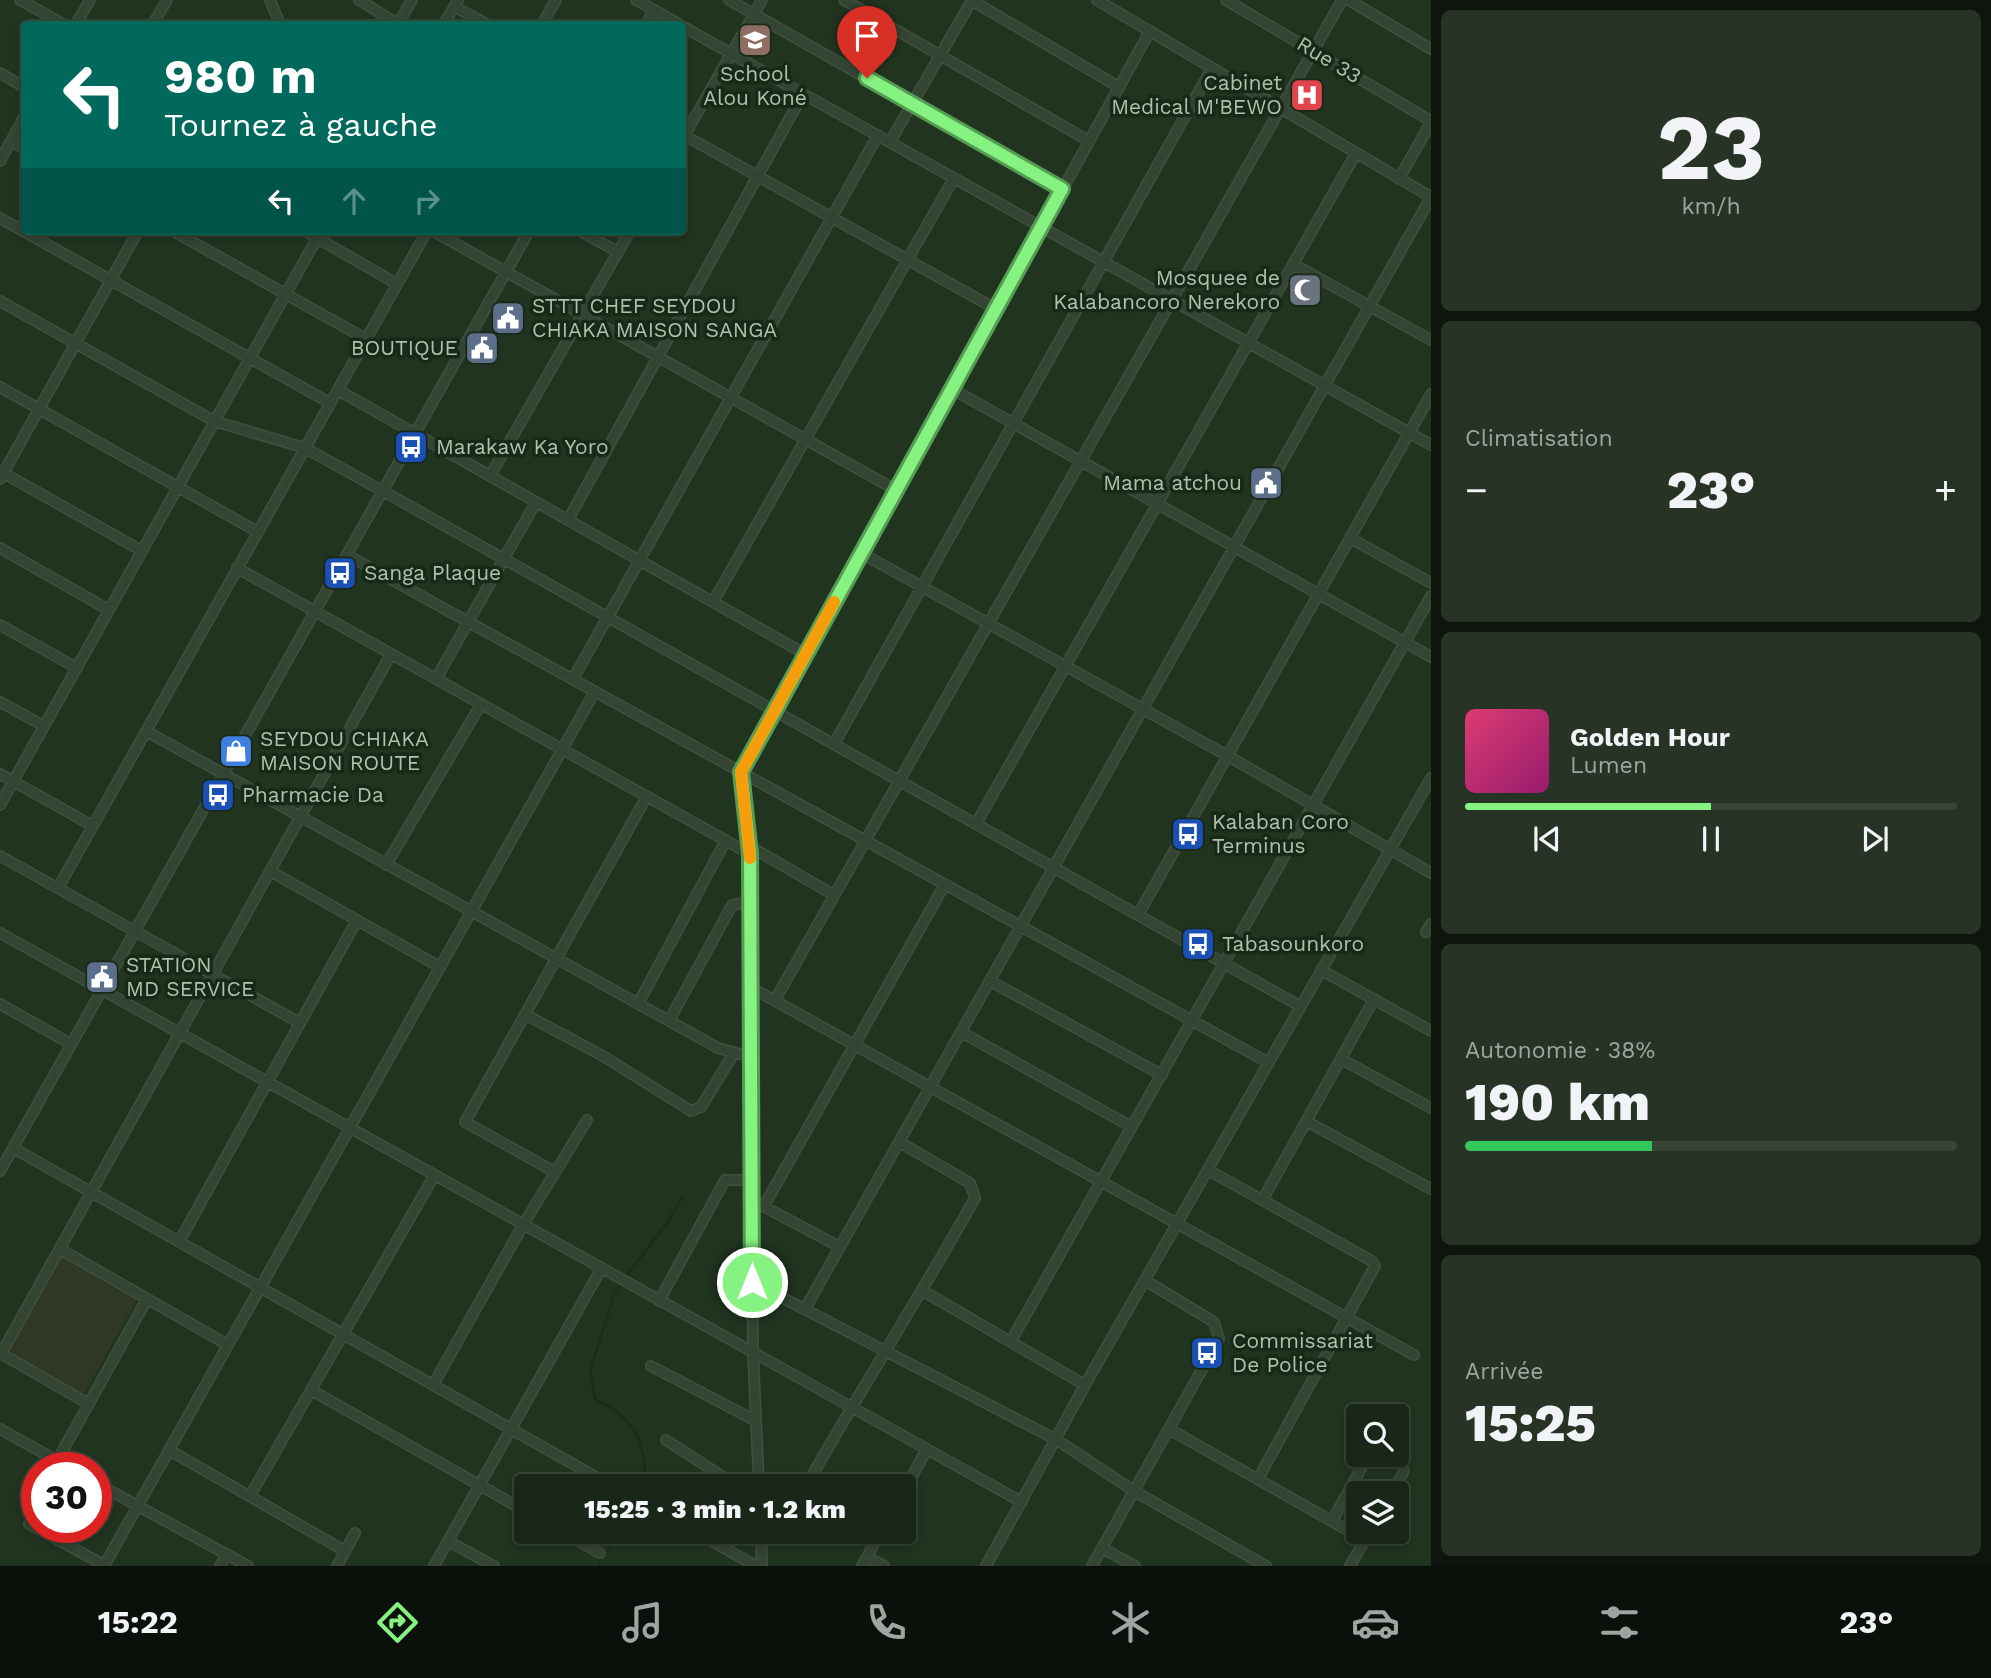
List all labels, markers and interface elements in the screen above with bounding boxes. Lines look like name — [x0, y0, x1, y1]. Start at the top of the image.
pin — [837, 6, 897, 78]
icon: arrive — [848, 17, 886, 55]
school or university icon: School Alou Koné — [736, 21, 774, 59]
street label: Rue 33 — [1293, 31, 1366, 88]
text: 980 m — [164, 47, 317, 105]
icon: left — [49, 49, 140, 140]
place label: School Alou Koné — [703, 61, 807, 110]
place label: Cabinet Medical M'BEWO — [1111, 70, 1282, 119]
hospital icon: Cabinet Medical M'BEWO — [1288, 76, 1326, 114]
text: 23 — [1657, 94, 1765, 201]
text: Tournez à gauche — [164, 106, 437, 144]
icon: left — [262, 182, 300, 220]
icon: ahead — [335, 182, 373, 220]
icon: right — [408, 182, 446, 220]
text: km/h — [1681, 193, 1741, 220]
place label: Mosquee de Kalabancoro Nerekoro — [1053, 265, 1280, 314]
mosque icon: Mosquee de Kalabancoro Nerekoro — [1286, 271, 1324, 309]
place label: STTT CHEF SEYDOU CHIAKA MAISON SANGA — [532, 293, 777, 342]
public building icon: STTT CHEF SEYDOU CHIAKA MAISON SANGA — [489, 299, 527, 337]
public building icon: BOUTIQUE — [463, 329, 501, 367]
place label: BOUTIQUE — [351, 335, 458, 360]
text: Climatisation — [1465, 425, 1613, 452]
bus stop icon: Marakaw Ka Yoro — [392, 428, 430, 466]
place label: Marakaw Ka Yoro — [436, 434, 609, 459]
text: 23° — [1667, 460, 1755, 521]
public building icon: Mama atchou — [1247, 464, 1285, 502]
text: − — [1465, 468, 1488, 512]
text: + — [1934, 468, 1957, 512]
place label: Mama atchou — [1103, 470, 1242, 495]
bus stop icon: Sanga Plaque — [321, 554, 359, 592]
place label: Sanga Plaque — [364, 560, 501, 585]
text: Golden Hour — [1570, 722, 1730, 752]
place label: SEYDOU CHIAKA MAISON ROUTE — [260, 726, 429, 775]
shop icon: SEYDOU CHIAKA MAISON ROUTE — [217, 732, 255, 770]
text: Lumen — [1570, 752, 1647, 779]
bus stop icon: Pharmacie Da — [199, 776, 237, 814]
place label: Pharmacie Da — [242, 782, 384, 807]
place label: Kalaban Coro Terminus — [1212, 809, 1349, 858]
bus stop icon: Kalaban Coro Terminus — [1169, 815, 1207, 853]
icon: previous — [1528, 820, 1566, 858]
icon: pause — [1692, 820, 1730, 858]
icon: next — [1856, 820, 1894, 858]
bus stop icon: Tabasounkoro — [1179, 925, 1217, 963]
place label: Tabasounkoro — [1222, 931, 1364, 956]
place label: STATION MD SERVICE — [126, 952, 254, 1001]
public building icon: STATION MD SERVICE — [83, 958, 121, 996]
text: Autonomie · 38% — [1465, 1037, 1655, 1064]
text: 190 km — [1465, 1072, 1650, 1133]
position arrow — [715, 1245, 789, 1319]
place label: Commissariat De Police — [1232, 1328, 1373, 1377]
bus stop icon: Commissariat De Police — [1188, 1334, 1226, 1372]
text: Arrivée — [1465, 1358, 1544, 1385]
text: 15:25 — [1465, 1393, 1596, 1454]
map controls — [1346, 1404, 1409, 1544]
button: search — [1346, 1404, 1409, 1467]
speed limit sign: 30 — [21, 1452, 112, 1543]
button: layers — [1346, 1481, 1409, 1544]
text: 15:25 · 3 min · 1.2 km — [584, 1494, 846, 1524]
icon: directions — [373, 1598, 422, 1647]
icon: music — [618, 1598, 667, 1647]
icon: phone — [862, 1598, 911, 1647]
icon: climate — [1106, 1598, 1155, 1647]
icon: car — [1351, 1598, 1400, 1647]
icon: filters — [1595, 1598, 1644, 1647]
text: 15:22 — [98, 1603, 178, 1641]
text: 23° — [1839, 1603, 1893, 1641]

